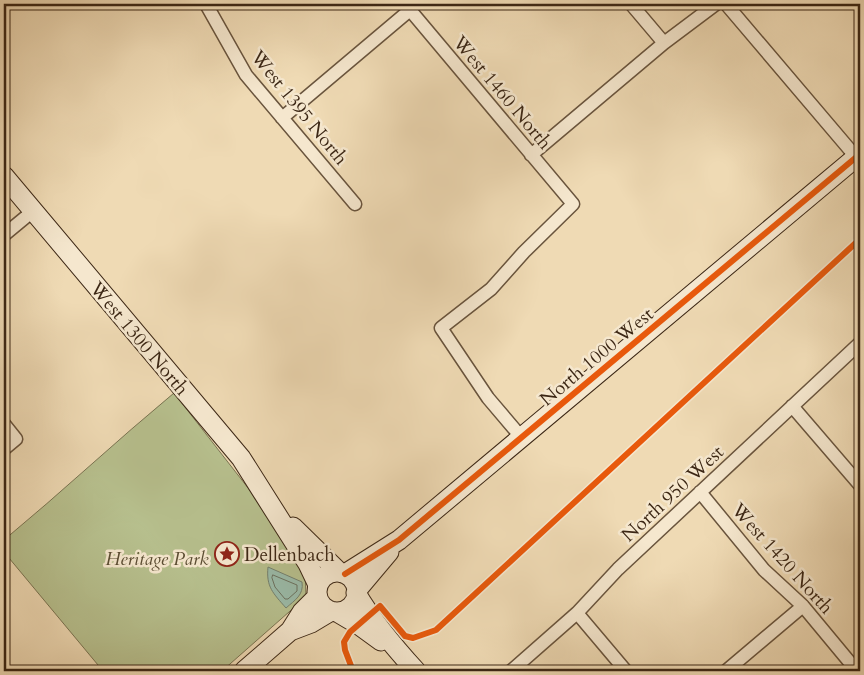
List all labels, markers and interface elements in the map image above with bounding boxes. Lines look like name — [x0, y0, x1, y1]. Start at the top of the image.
street label: West 1460 North — [446, 30, 558, 155]
street label: West 1395 North — [244, 44, 354, 171]
street label: West 1300 North — [83, 276, 195, 401]
street label: North 1000 West — [534, 302, 659, 412]
street label: North 950 West — [616, 439, 730, 548]
street label: West 1420 North — [725, 497, 839, 620]
place icon: Dellenbach — [214, 541, 240, 567]
place label: Dellenbach — [244, 542, 335, 568]
park label: Heritage Park — [105, 546, 209, 572]

